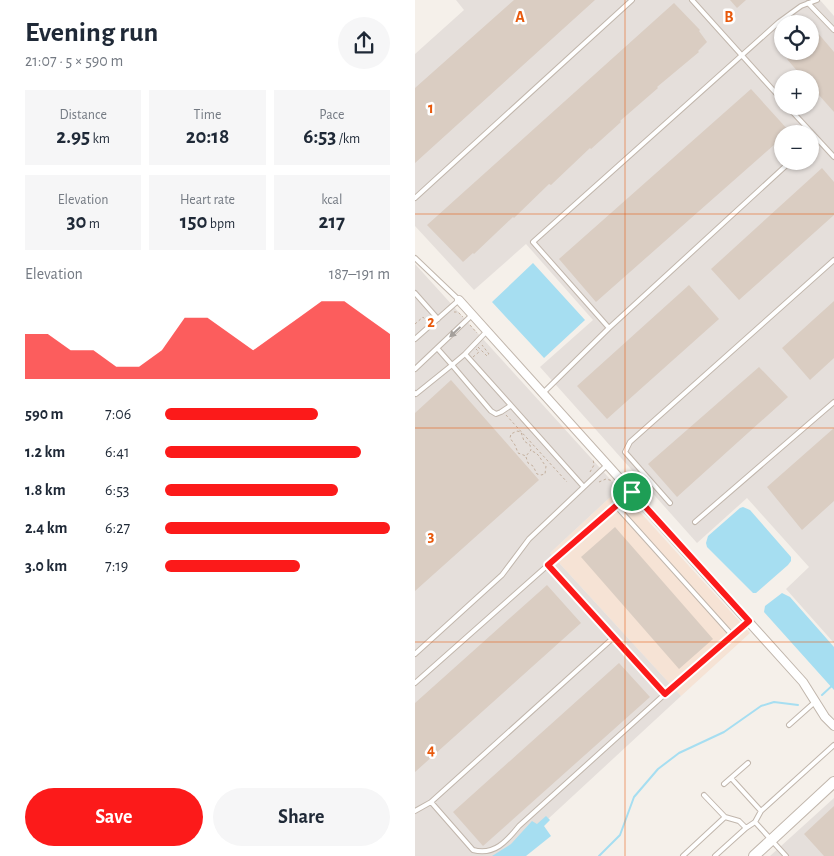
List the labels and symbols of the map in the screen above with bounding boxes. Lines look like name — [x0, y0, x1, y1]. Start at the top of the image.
text: A — [515, 9, 525, 25]
text: B — [724, 9, 734, 25]
text: 1 — [428, 100, 434, 116]
text: 2 — [427, 314, 435, 330]
one-way arrow — [448, 326, 461, 337]
pin — [611, 471, 653, 513]
text: 3 — [428, 528, 435, 544]
text: 4 — [427, 742, 435, 758]

